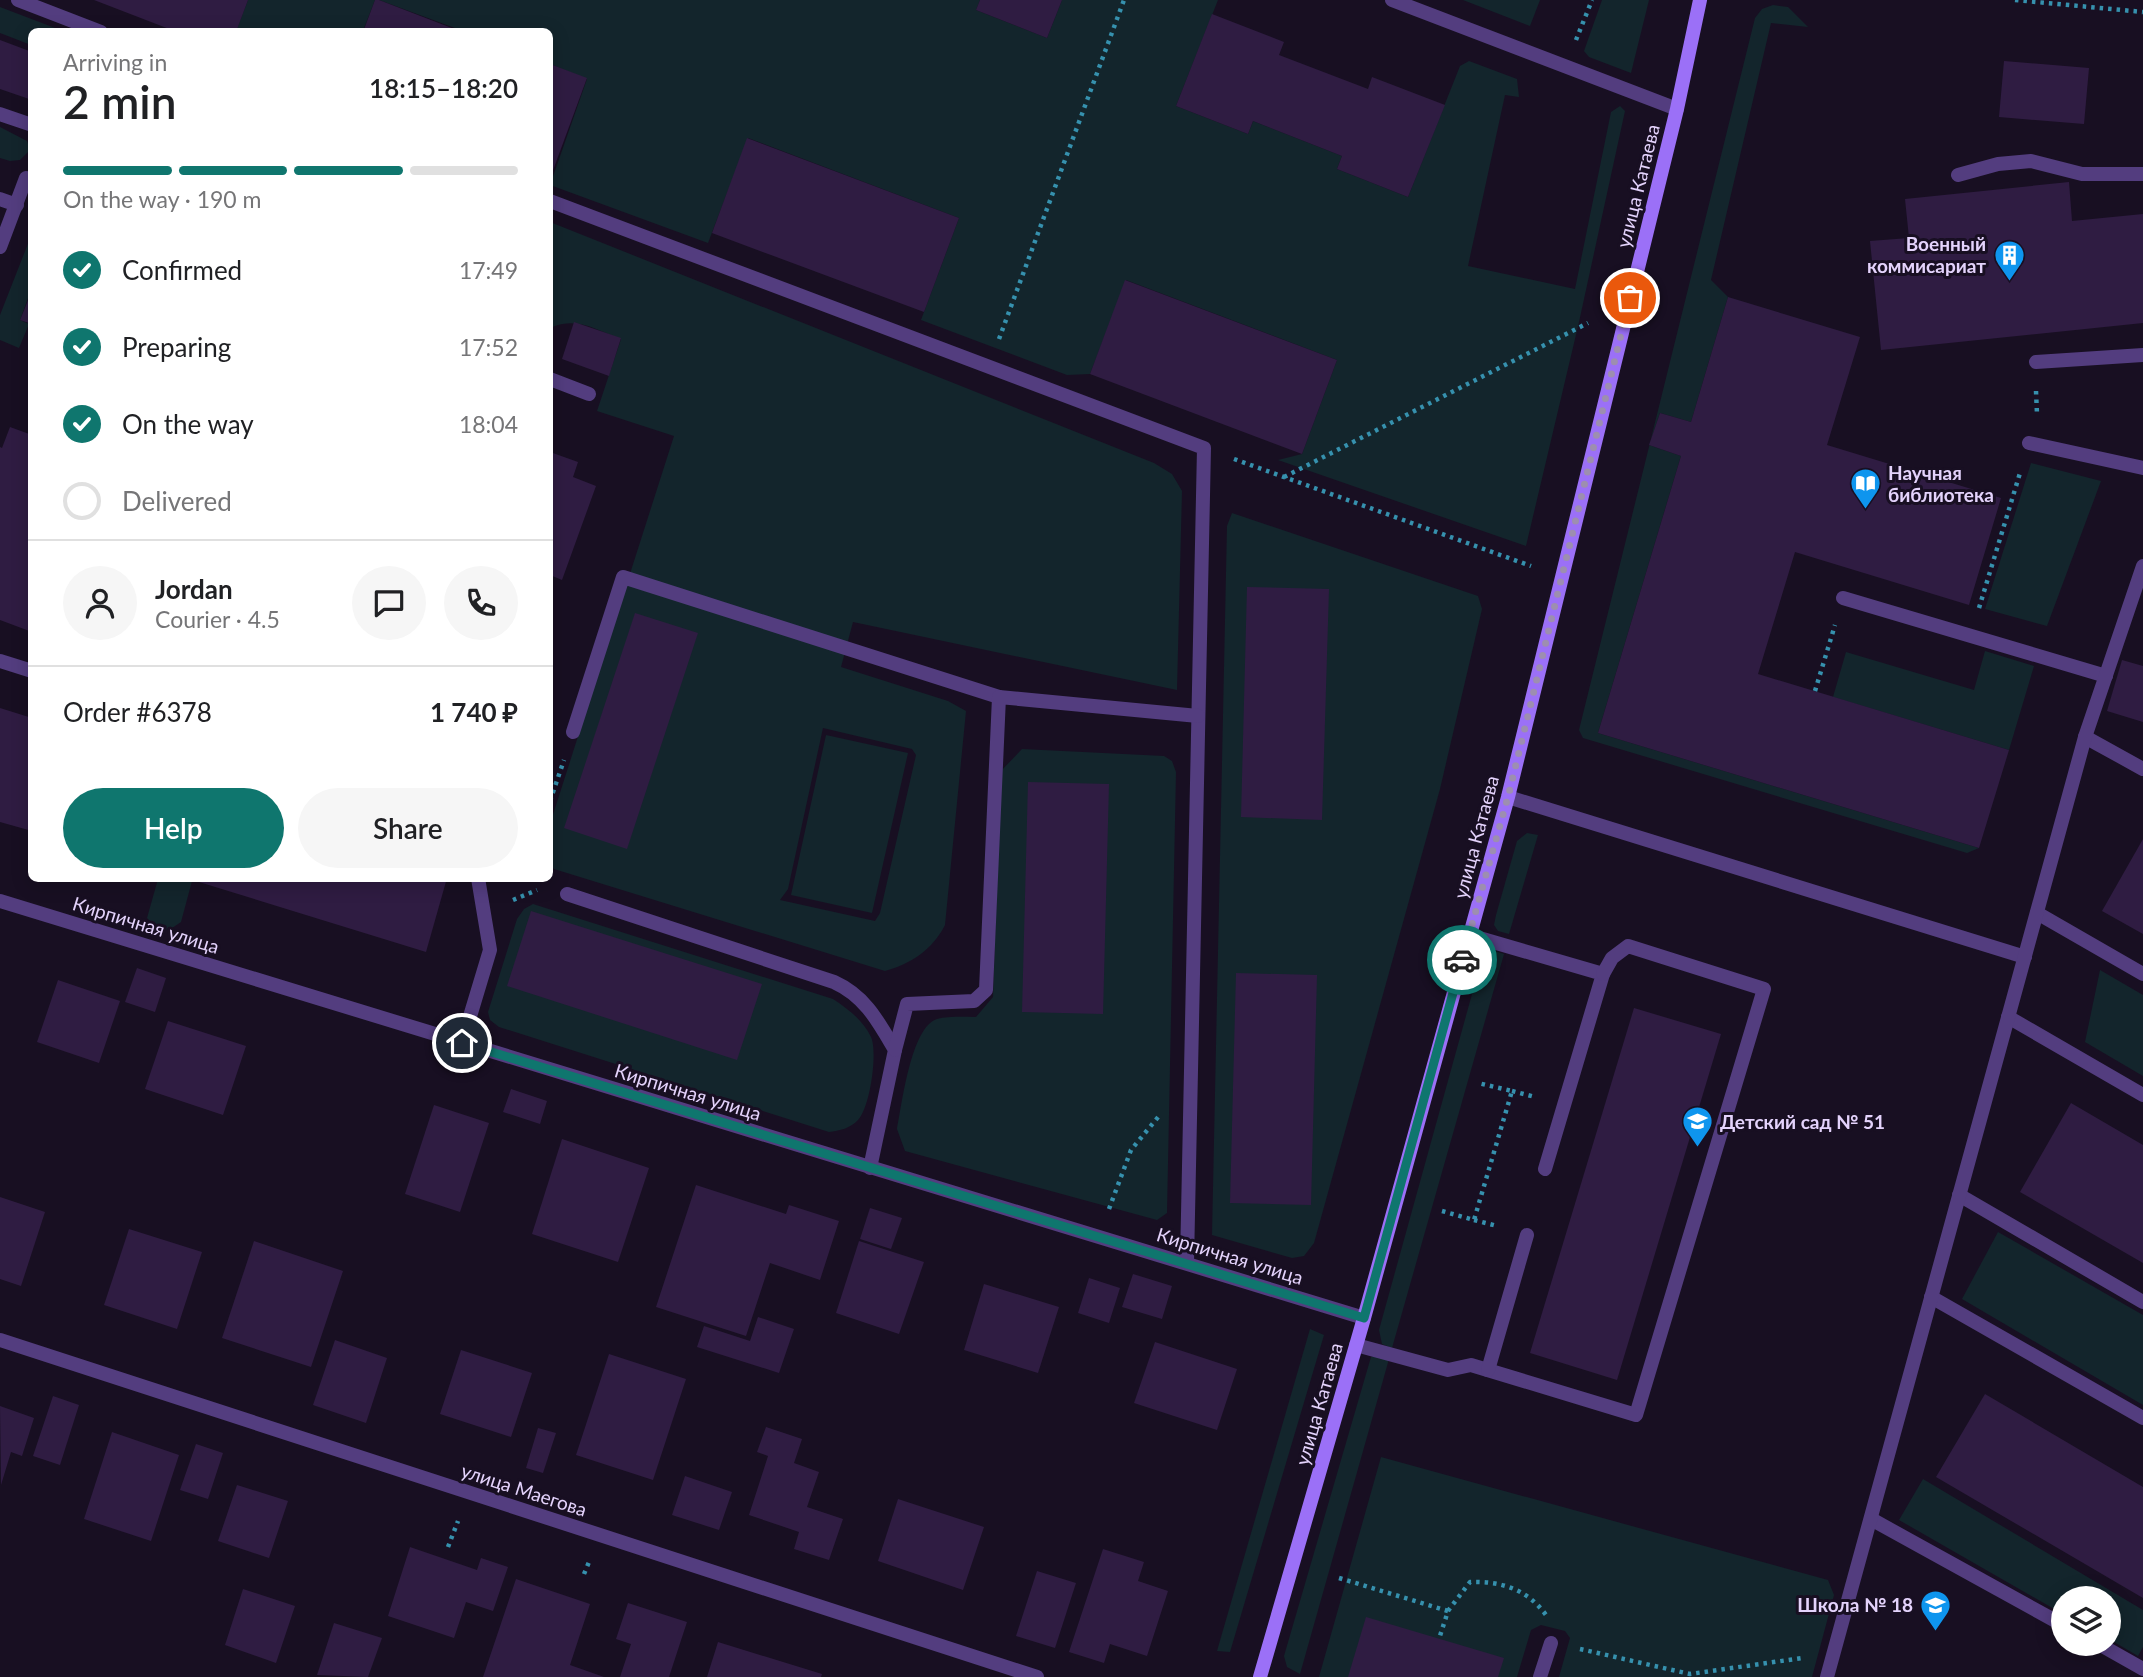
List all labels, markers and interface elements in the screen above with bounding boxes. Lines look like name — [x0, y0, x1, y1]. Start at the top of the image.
text: Arriving in — [63, 48, 167, 76]
text: 18:15–18:20 — [369, 72, 518, 104]
text: 2 min — [63, 74, 177, 129]
street label: улица Катаева — [1611, 122, 1664, 250]
text: On the way · 190 m — [63, 185, 262, 213]
place label: Военный коммисариат — [1867, 232, 1986, 277]
building icon: Военный коммисариат — [1992, 238, 2026, 282]
icon: check — [63, 251, 101, 289]
text: Confirmed — [122, 254, 242, 286]
text: 17:49 — [459, 256, 518, 284]
pin — [1600, 268, 1660, 328]
icon: bag — [1611, 279, 1649, 317]
icon: check — [63, 328, 101, 366]
text: Preparing — [122, 331, 231, 363]
text: 17:52 — [459, 333, 518, 361]
icon: check — [63, 405, 101, 443]
text: On the way — [122, 408, 254, 440]
text: 18:04 — [459, 410, 518, 438]
place label: Научная библиотека — [1888, 461, 1994, 506]
library icon: Научная библиотека — [1848, 467, 1882, 511]
text: Delivered — [122, 485, 232, 517]
button: person — [63, 566, 137, 640]
button: chat — [352, 566, 426, 640]
button: phone — [444, 566, 518, 640]
text: Jordan — [155, 573, 233, 605]
text: Courier · 4.5 — [155, 605, 280, 633]
text: Order #6378 — [63, 696, 212, 728]
text: 1 740 ₽ — [430, 696, 518, 728]
street label: улица Катаева — [1448, 773, 1503, 901]
button: Help — [63, 788, 284, 868]
button: Share — [298, 788, 518, 868]
street label: Кирпичная улица — [70, 891, 222, 958]
courier — [1427, 925, 1497, 995]
icon: car — [1443, 941, 1481, 979]
pin — [432, 1013, 492, 1073]
icon: home — [443, 1024, 481, 1062]
street label: Кирпичная улица — [612, 1058, 764, 1125]
school or university icon: Детский сад № 51 — [1680, 1105, 1714, 1149]
place label: Детский сад № 51 — [1720, 1110, 1885, 1133]
street label: Кирпичная улица — [1154, 1222, 1306, 1289]
street label: улица Катаева — [1290, 1340, 1347, 1468]
street label: улица Маегова — [458, 1458, 590, 1521]
map controls — [2051, 1586, 2121, 1656]
button: layers — [2051, 1586, 2121, 1656]
school or university icon: Школа № 18 — [1919, 1588, 1953, 1632]
place label: Школа № 18 — [1797, 1593, 1913, 1616]

